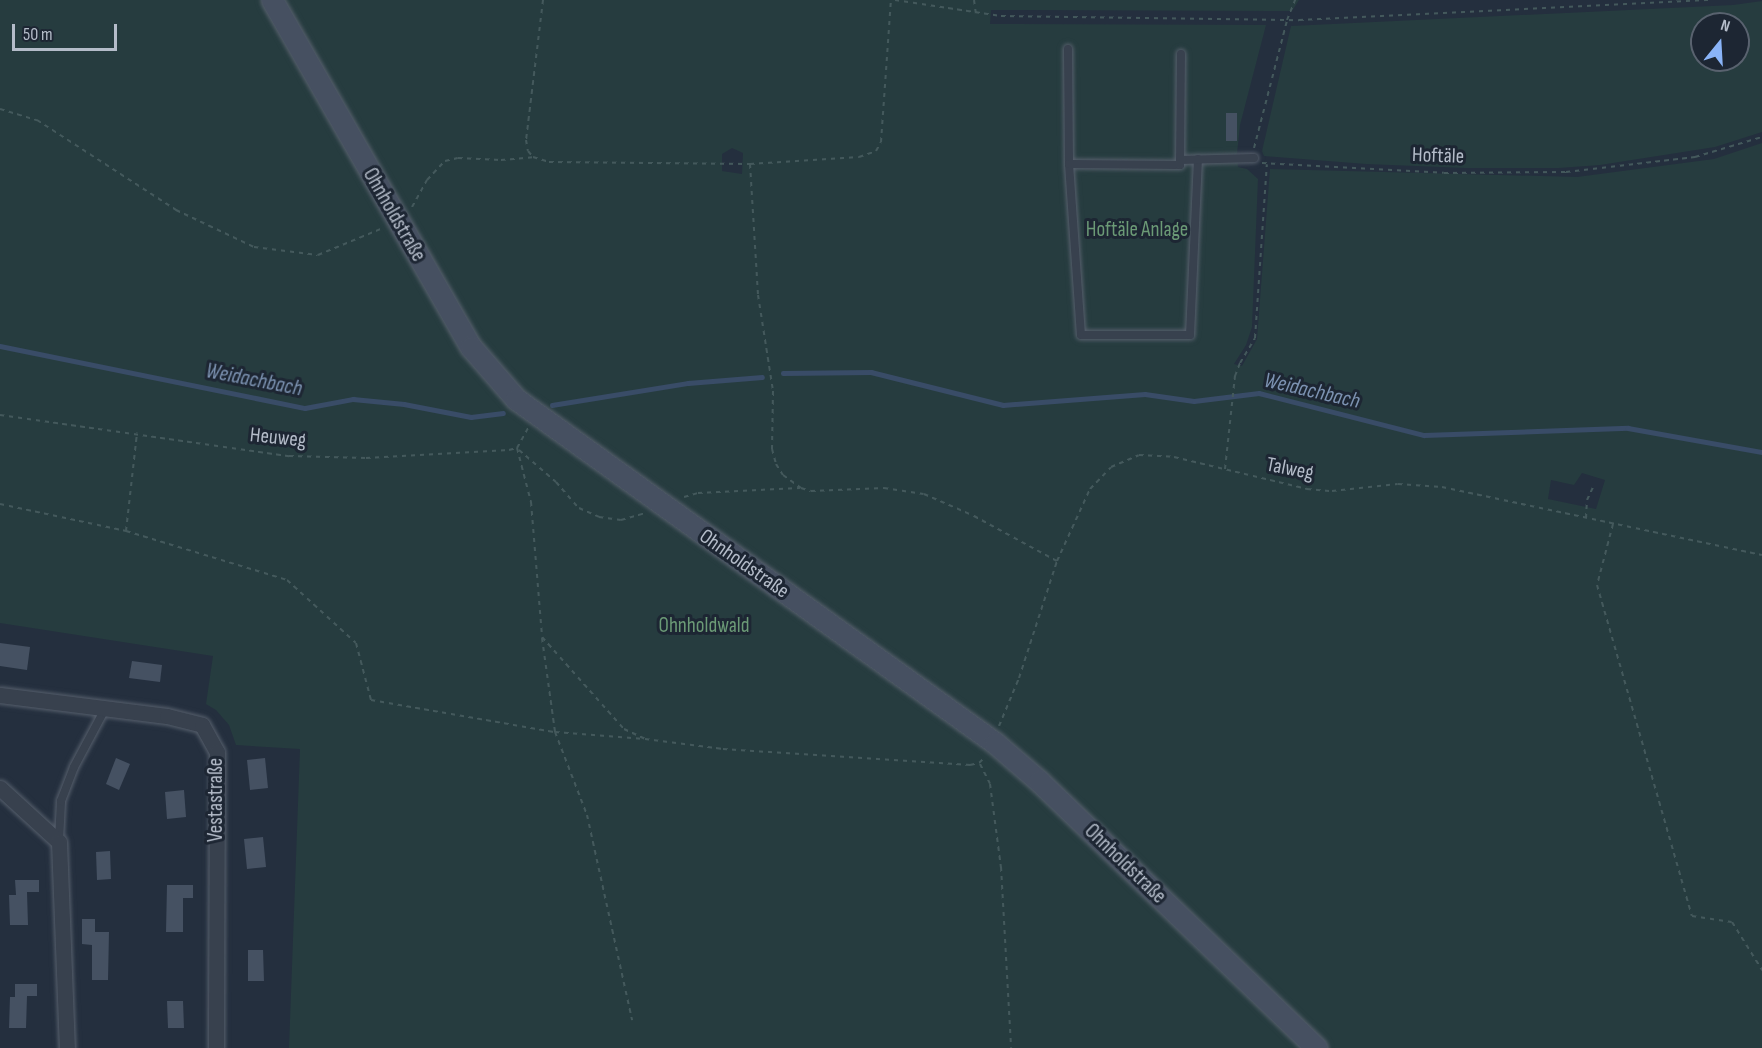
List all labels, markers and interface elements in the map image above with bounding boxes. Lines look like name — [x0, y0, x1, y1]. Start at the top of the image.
scale bar — [15, 12, 120, 50]
north arrow — [1690, 12, 1750, 72]
text: N — [1718, 16, 1732, 37]
text: 50 m — [23, 24, 53, 45]
street label: Hoftäle — [1412, 142, 1464, 170]
street label: Ohnholdstraße — [357, 164, 431, 266]
park label: Hoftäle Anlage — [1086, 217, 1188, 243]
water label: Weidachbach — [204, 358, 304, 402]
water label: Weidachbach — [1261, 367, 1363, 415]
street label: Heuweg — [249, 423, 307, 453]
street label: Talweg — [1264, 452, 1316, 486]
street label: Ohnholdstraße — [694, 524, 794, 604]
park label: Ohnholdwald — [659, 613, 749, 639]
street label: Vestastraße — [203, 758, 229, 842]
street label: Ohnholdstraße — [1079, 819, 1171, 909]

